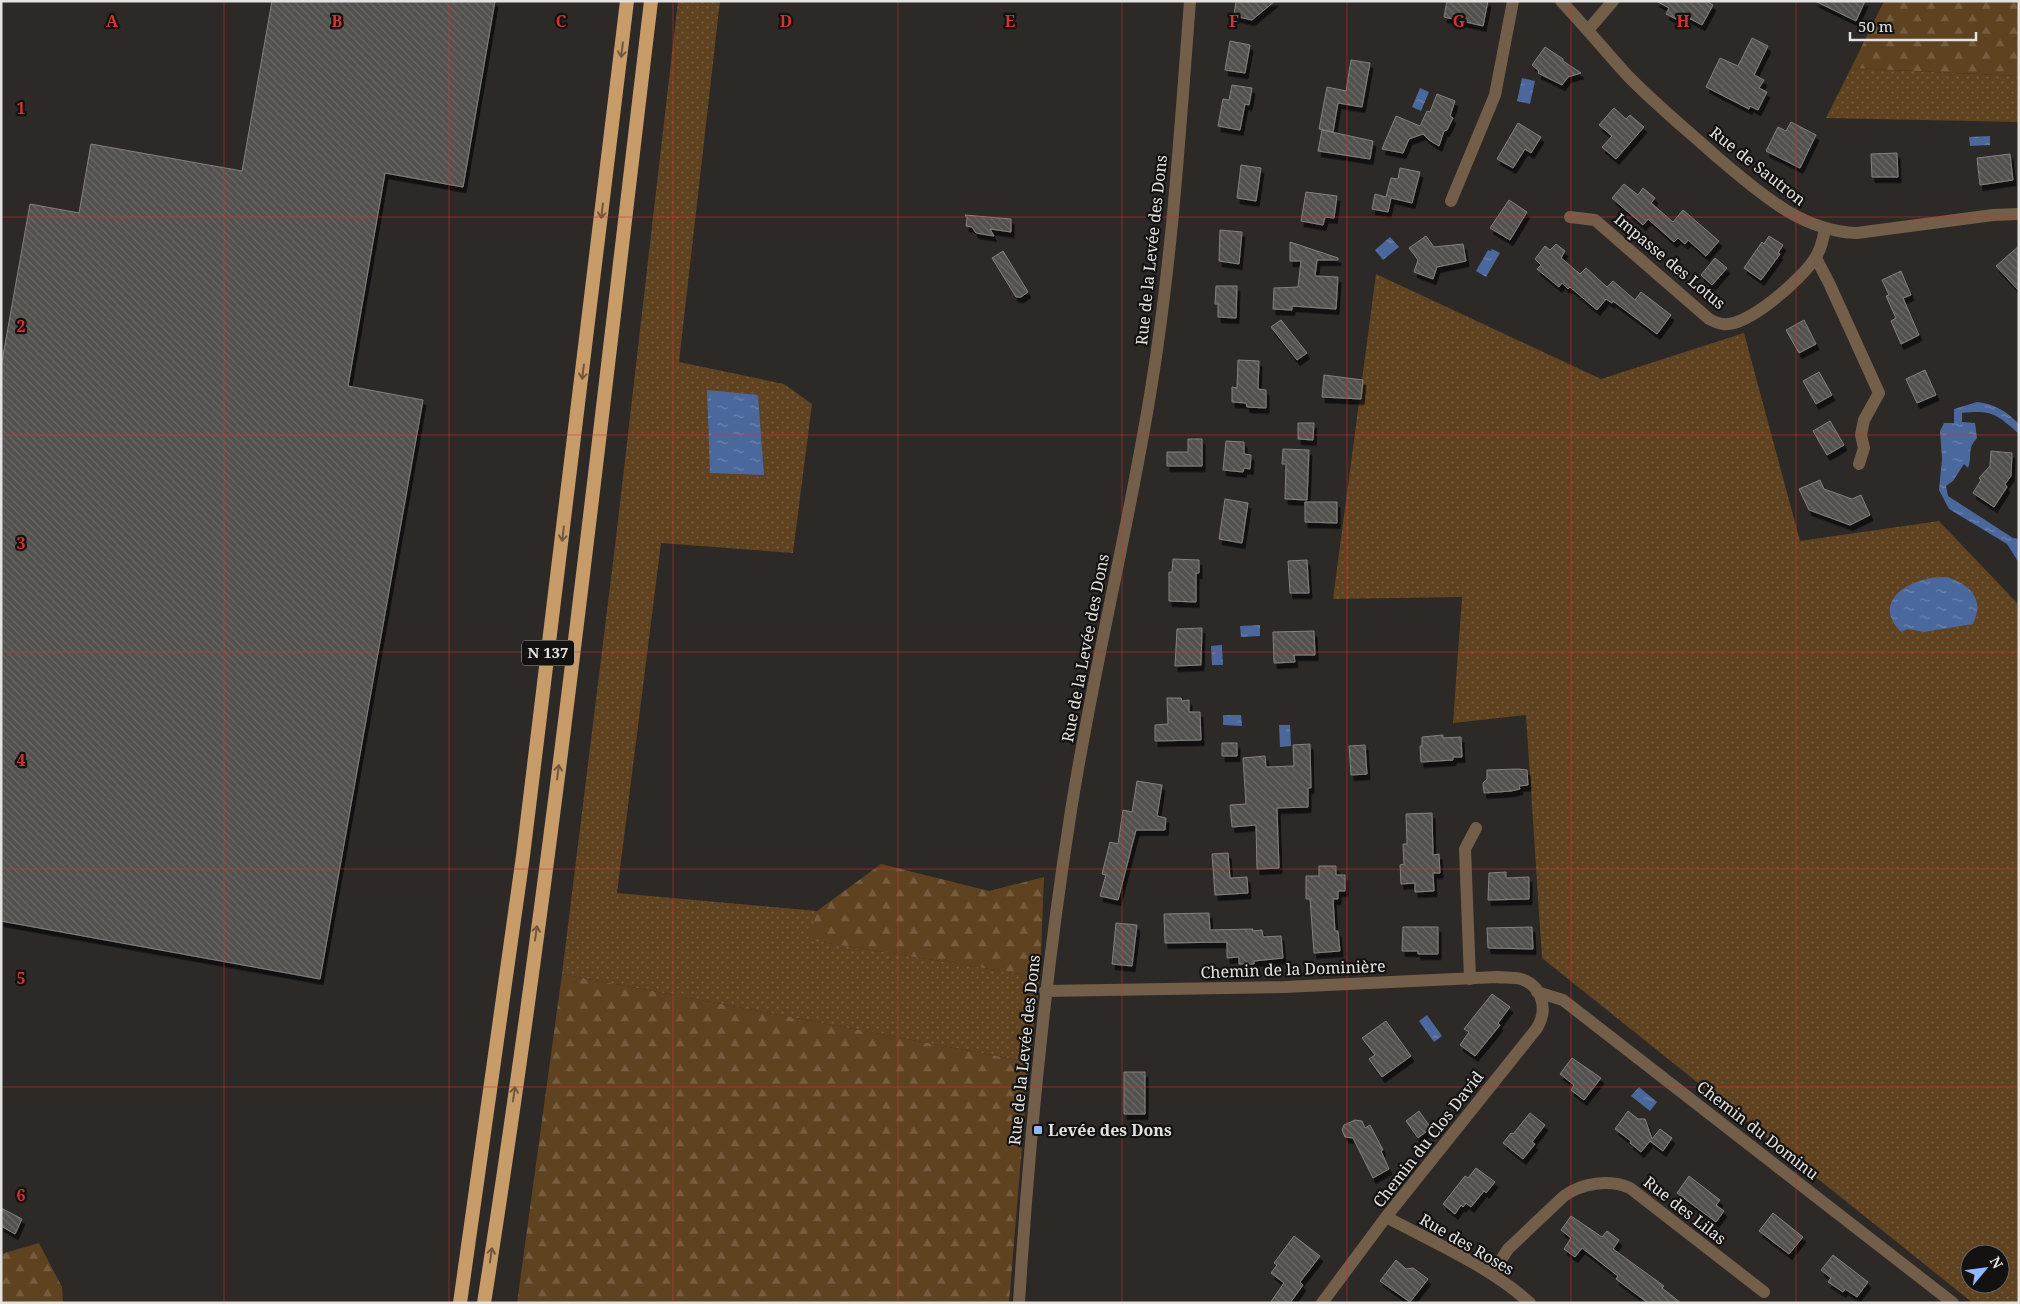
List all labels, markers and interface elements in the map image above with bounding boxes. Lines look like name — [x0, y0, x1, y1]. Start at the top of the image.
text: A — [106, 10, 119, 32]
text: B — [332, 10, 343, 32]
text: C — [556, 10, 567, 32]
text: D — [780, 10, 792, 32]
text: E — [1005, 10, 1015, 32]
text: F — [1229, 10, 1239, 32]
text: G — [1453, 10, 1465, 32]
text: H — [1676, 10, 1690, 32]
scale bar — [1850, 10, 1976, 42]
text: 50 m — [1858, 16, 1893, 36]
one-way arrow — [617, 41, 627, 57]
text: 1 — [16, 97, 26, 119]
street label: Rue de Sautron — [1705, 121, 1811, 211]
street label: Rue de la Levée des Dons — [1130, 154, 1172, 346]
one-way arrow — [597, 203, 607, 219]
street label: Impasse des Lotus — [1610, 208, 1730, 314]
text: 2 — [16, 315, 26, 337]
one-way arrow — [578, 364, 588, 380]
one-way arrow — [558, 525, 568, 541]
text: 3 — [16, 532, 26, 554]
street label: Rue de la Levée des Dons — [1056, 552, 1114, 744]
road number: N 137 — [522, 640, 574, 666]
text: 4 — [16, 749, 26, 771]
one-way arrow — [553, 764, 563, 780]
one-way arrow — [532, 925, 542, 941]
street label: Rue de la Levée des Dons — [1003, 954, 1045, 1146]
street label: Chemin de la Dominière — [1200, 955, 1386, 983]
text: 5 — [16, 967, 26, 989]
street label: Chemin du Clos David — [1368, 1066, 1488, 1212]
street label: Chemin du Dominu — [1693, 1075, 1823, 1185]
one-way arrow — [510, 1086, 520, 1102]
place label: Levée des Dons — [1048, 1119, 1172, 1141]
marker: Levée des Dons — [1032, 1124, 1044, 1136]
street label: Rue des Lilas — [1639, 1171, 1731, 1249]
text: 6 — [16, 1184, 26, 1206]
street label: Rue des Roses — [1416, 1208, 1518, 1280]
north arrow — [1960, 1244, 2010, 1294]
one-way arrow — [486, 1247, 496, 1263]
text: N — [1986, 1253, 2008, 1272]

